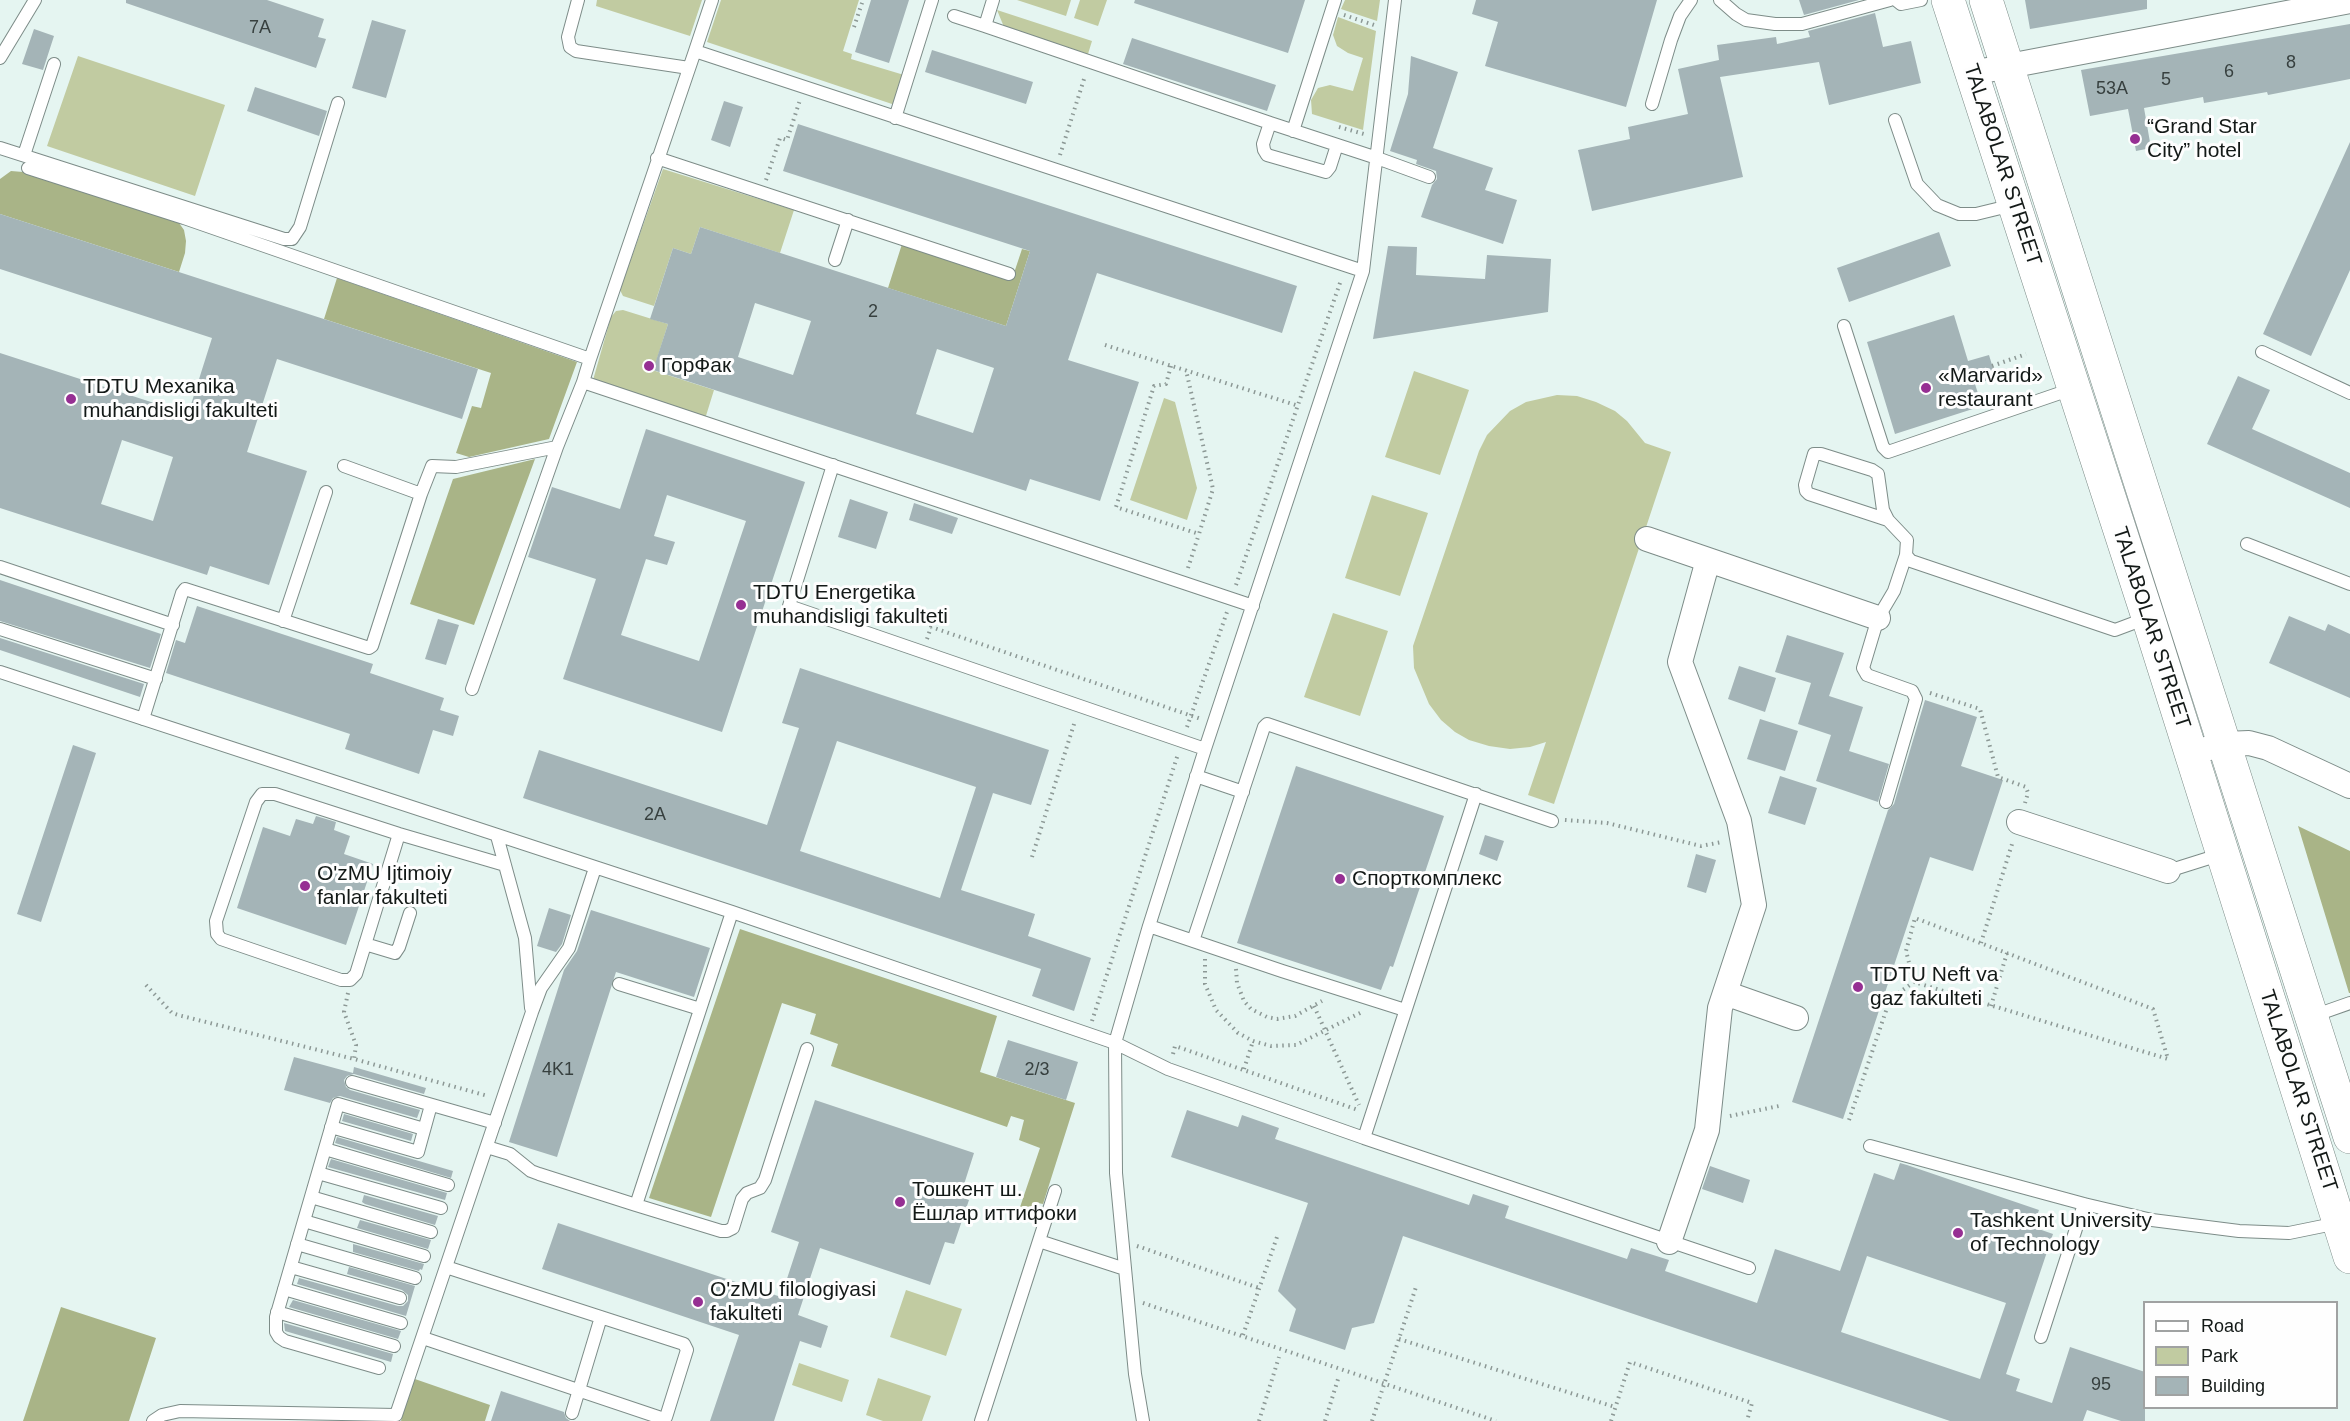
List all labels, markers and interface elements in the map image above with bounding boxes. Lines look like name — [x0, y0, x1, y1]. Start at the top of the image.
house number: 7A — [249, 17, 271, 39]
house number: 8 — [2286, 52, 2296, 74]
street label: TALABOLAR STREET — [1957, 61, 2047, 269]
house number: 6 — [2224, 61, 2234, 83]
house number: 5 — [2161, 69, 2171, 91]
house number: 53A — [2096, 78, 2128, 100]
place label: “Grand Star City” hotel — [2147, 114, 2257, 164]
marker: “Grand Star City” hotel — [2128, 132, 2142, 146]
house number: 2 — [868, 301, 878, 323]
place label: ГорФак — [661, 353, 731, 379]
marker: ГорФак — [642, 359, 656, 373]
place label: «Marvarid» restaurant — [1938, 363, 2043, 413]
place label: TDTU Mexanika muhandisligi fakulteti — [83, 374, 278, 424]
marker: «Marvarid» restaurant — [1919, 381, 1933, 395]
marker: TDTU Mexanika muhandisligi fakulteti — [64, 392, 78, 406]
street label: TALABOLAR STREET — [2106, 524, 2196, 732]
place label: TDTU Energetika muhandisligi fakulteti — [753, 580, 948, 630]
marker: TDTU Energetika muhandisligi fakulteti — [734, 598, 748, 612]
house number: 2A — [644, 804, 666, 826]
place label: O'zMU Ijtimoiy fanlar fakulteti — [317, 861, 452, 911]
place label: Спорткомплекс — [1352, 866, 1502, 892]
marker: Спорткомплекс — [1333, 872, 1347, 886]
marker: O'zMU Ijtimoiy fanlar fakulteti — [298, 879, 312, 893]
place label: TDTU Neft va gaz fakulteti — [1870, 962, 1998, 1012]
marker: TDTU Neft va gaz fakulteti — [1851, 980, 1865, 994]
street label: TALABOLAR STREET — [2253, 987, 2343, 1195]
house number: 4K1 — [542, 1059, 574, 1081]
house number: 2/3 — [1024, 1059, 1050, 1081]
place label: Тошкент ш. Ёшлар иттифоки — [912, 1177, 1077, 1227]
marker: Тошкент ш. Ёшлар иттифоки — [893, 1195, 907, 1209]
place label: Tashkent University of Technology — [1970, 1208, 2152, 1258]
marker: Tashkent University of Technology — [1951, 1226, 1965, 1240]
place label: O'zMU filologiyasi fakulteti — [710, 1277, 876, 1327]
marker: O'zMU filologiyasi fakulteti — [691, 1295, 705, 1309]
legend — [2143, 1301, 2338, 1409]
text: Road — [2201, 1316, 2244, 1336]
text: Park — [2201, 1346, 2238, 1366]
house number: 95 — [2091, 1374, 2111, 1396]
text: Building — [2201, 1376, 2265, 1396]

